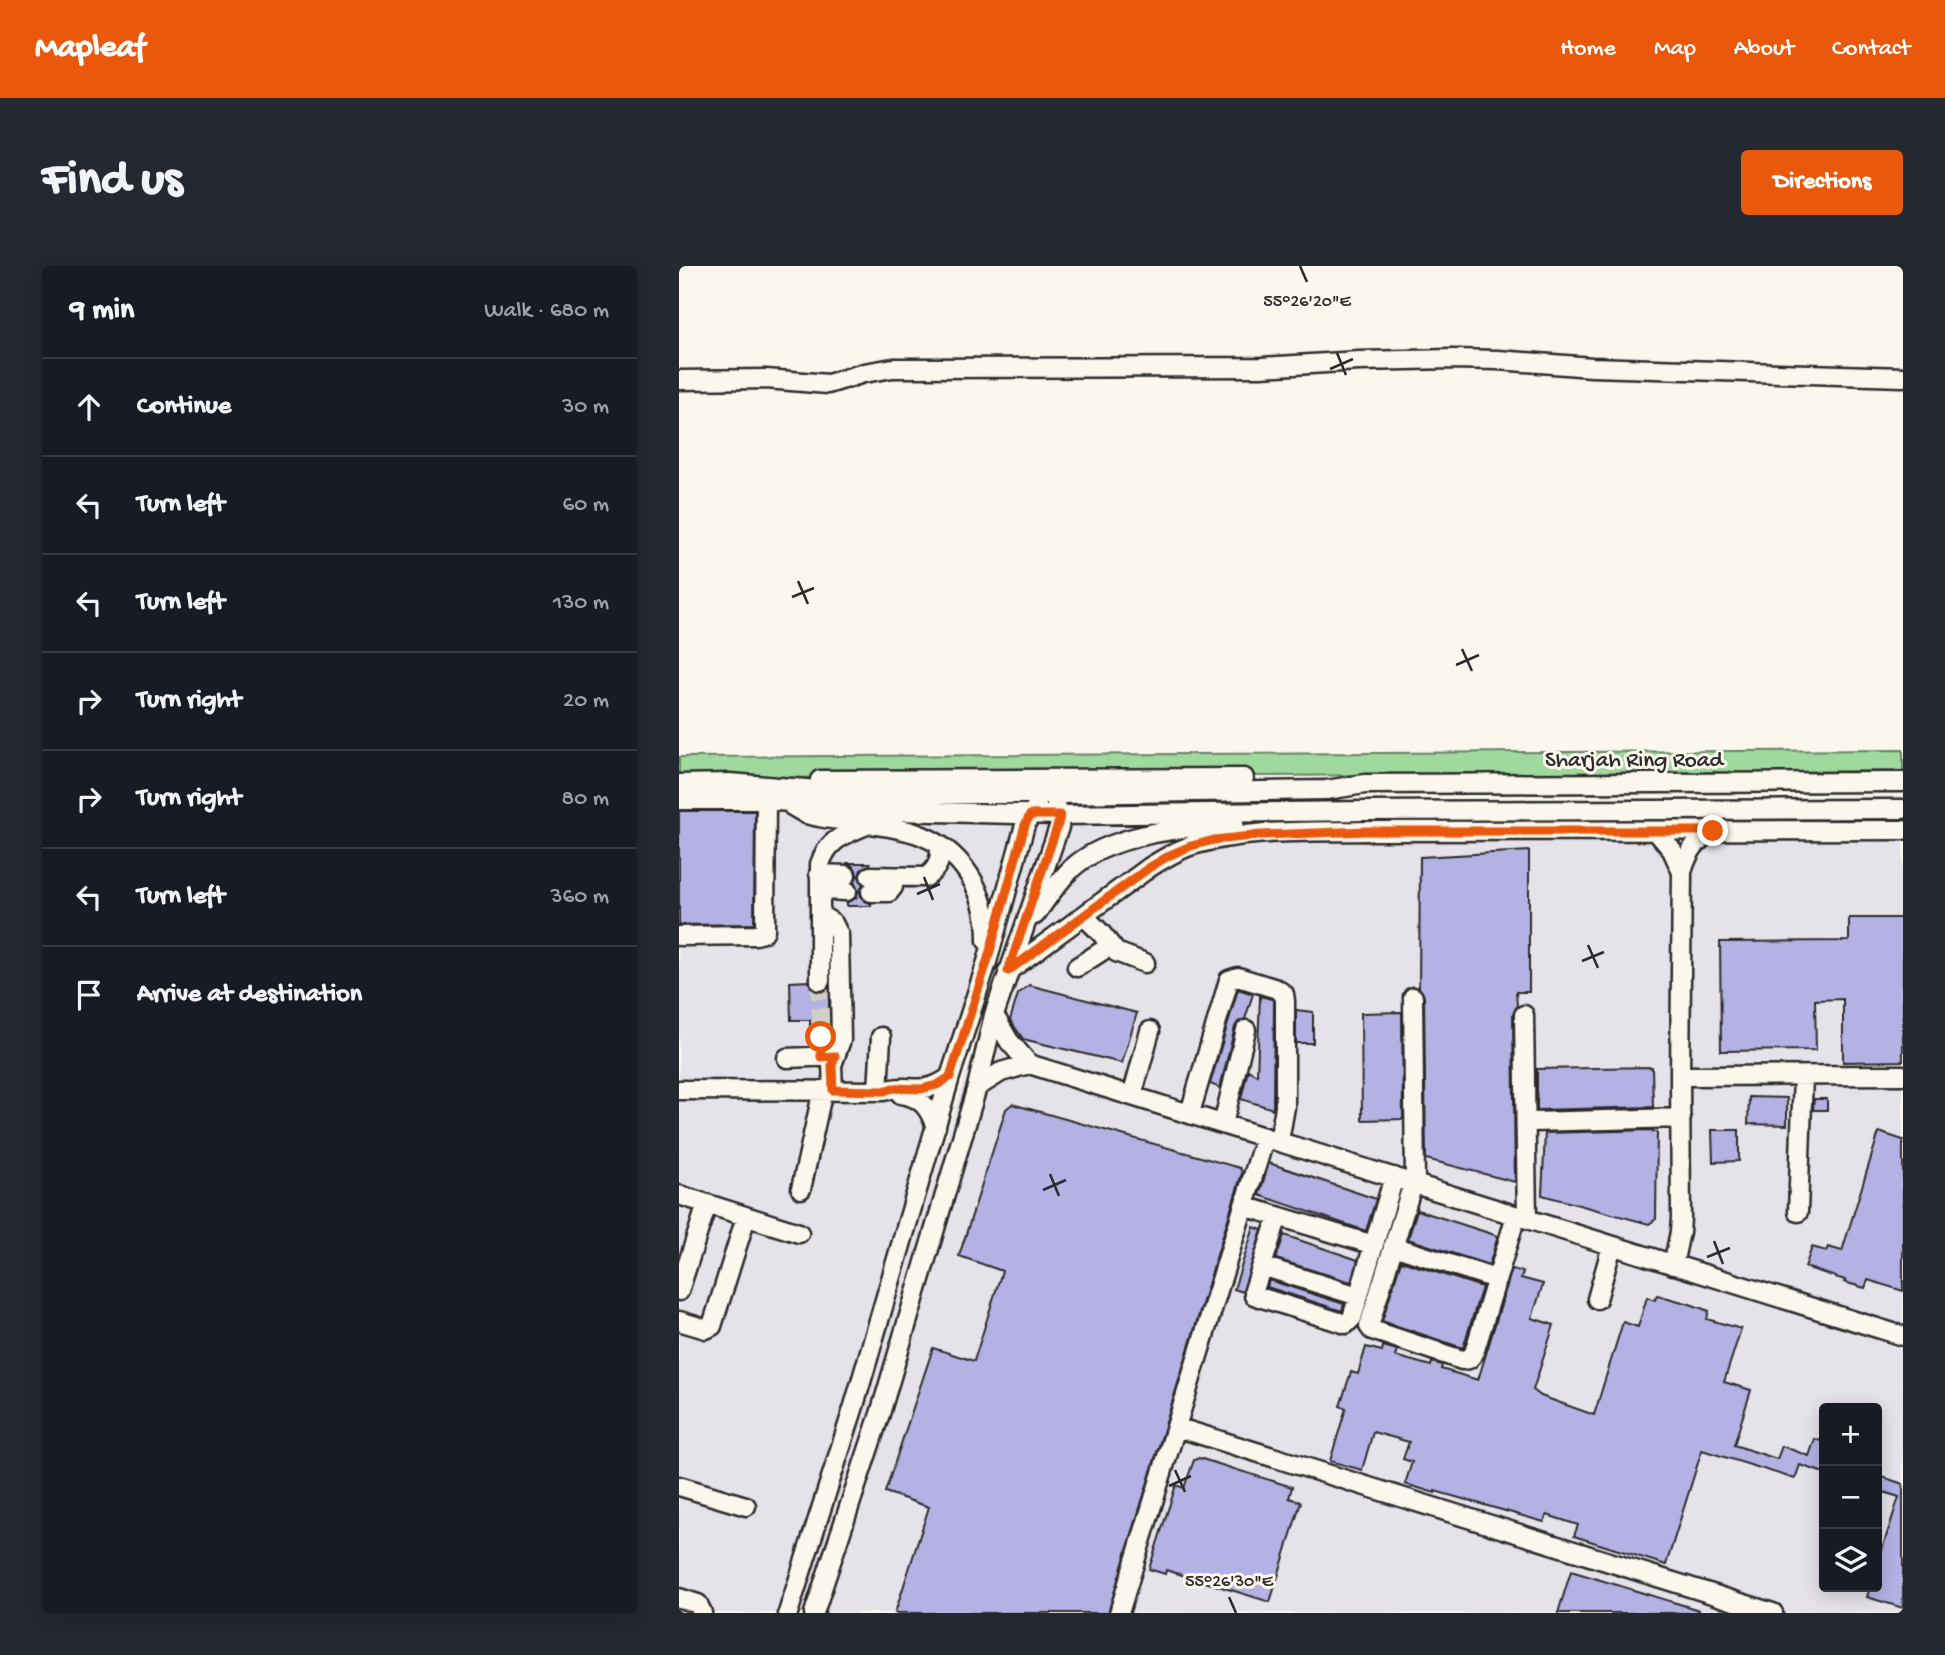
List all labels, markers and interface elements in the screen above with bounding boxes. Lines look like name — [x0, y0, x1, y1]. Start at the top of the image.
text: Mapleaf — [35, 30, 145, 68]
text: Home — [1560, 35, 1616, 64]
text: Map — [1654, 35, 1696, 64]
text: About — [1734, 35, 1794, 64]
text: Contact — [1832, 35, 1910, 64]
button: Directions — [1741, 150, 1903, 215]
text: Find us — [42, 153, 182, 211]
text: 55°26'20"E — [1263, 292, 1351, 313]
text: 9 min — [70, 294, 134, 329]
text: Walk · 680 m — [484, 298, 609, 325]
icon: ahead — [70, 388, 108, 426]
text: Continue — [137, 392, 231, 423]
text: 30 m — [562, 394, 609, 421]
icon: left — [70, 486, 108, 524]
text: Turn left — [137, 490, 225, 521]
text: 60 m — [563, 492, 609, 519]
icon: left — [70, 584, 108, 622]
text: Turn left — [137, 588, 225, 619]
text: 130 m — [553, 590, 609, 617]
icon: right — [70, 682, 108, 720]
text: Turn right — [137, 686, 241, 717]
text: 20 m — [563, 688, 609, 715]
street label: Sharjah Ring Road — [1545, 748, 1724, 775]
icon: right — [70, 780, 108, 818]
text: Turn right — [137, 784, 241, 815]
text: 80 m — [562, 786, 609, 813]
route end — [1697, 815, 1728, 846]
icon: left — [70, 878, 108, 916]
text: Turn left — [137, 882, 225, 913]
text: 360 m — [551, 884, 609, 911]
icon: arrive — [70, 976, 108, 1014]
text: Arrive at destination — [137, 980, 362, 1011]
route start — [805, 1021, 836, 1052]
map controls — [1819, 1403, 1882, 1592]
button: + — [1819, 1403, 1882, 1466]
button: − — [1819, 1466, 1882, 1529]
button: layers — [1819, 1529, 1882, 1592]
text: 55°26'30"E — [1185, 1572, 1274, 1593]

